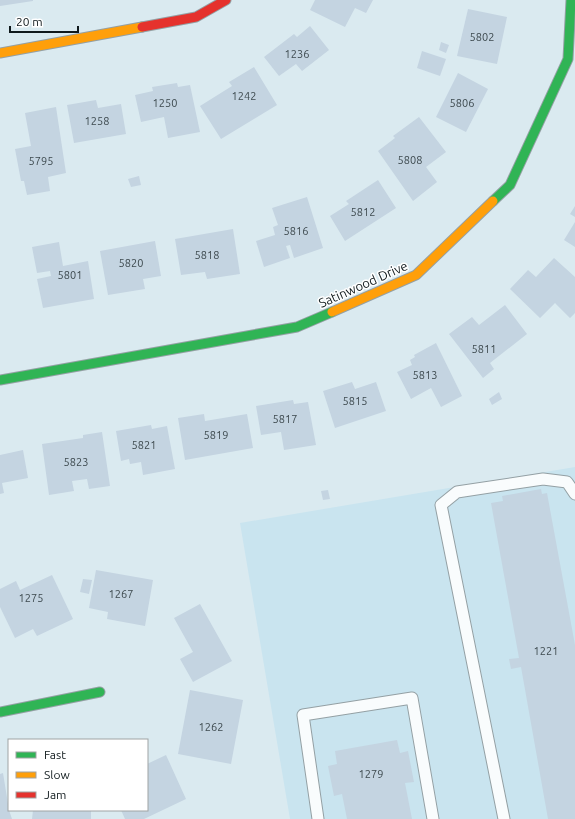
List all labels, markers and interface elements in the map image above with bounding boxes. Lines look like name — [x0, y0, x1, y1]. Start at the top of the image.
scale bar — [10, 8, 78, 34]
text: 20 m — [16, 15, 43, 28]
house number: 5802 — [470, 31, 494, 43]
house number: 1236 — [285, 48, 309, 60]
house number: 1242 — [232, 90, 256, 102]
house number: 1250 — [153, 97, 177, 109]
house number: 5806 — [450, 97, 474, 109]
house number: 1258 — [85, 115, 109, 127]
house number: 5808 — [398, 154, 422, 166]
house number: 5795 — [29, 155, 53, 167]
house number: 5812 — [351, 206, 375, 218]
house number: 5816 — [284, 225, 308, 237]
house number: 5818 — [195, 249, 219, 261]
house number: 5820 — [119, 257, 143, 269]
street label: Satinwood Drive — [316, 258, 410, 310]
house number: 5801 — [58, 269, 82, 281]
house number: 5811 — [472, 343, 496, 355]
house number: 5813 — [413, 369, 437, 381]
house number: 5815 — [343, 395, 367, 407]
house number: 5817 — [273, 413, 297, 425]
house number: 5819 — [204, 429, 228, 441]
house number: 5821 — [132, 439, 156, 451]
house number: 5823 — [64, 456, 88, 468]
house number: 1267 — [109, 588, 133, 600]
house number: 1275 — [19, 592, 43, 604]
house number: 1221 — [534, 645, 558, 657]
house number: 1262 — [199, 721, 223, 733]
legend — [8, 739, 148, 811]
text: Fast — [44, 748, 66, 761]
text: Slow — [44, 768, 70, 781]
house number: 1279 — [359, 768, 383, 780]
text: Jam — [44, 788, 66, 801]

